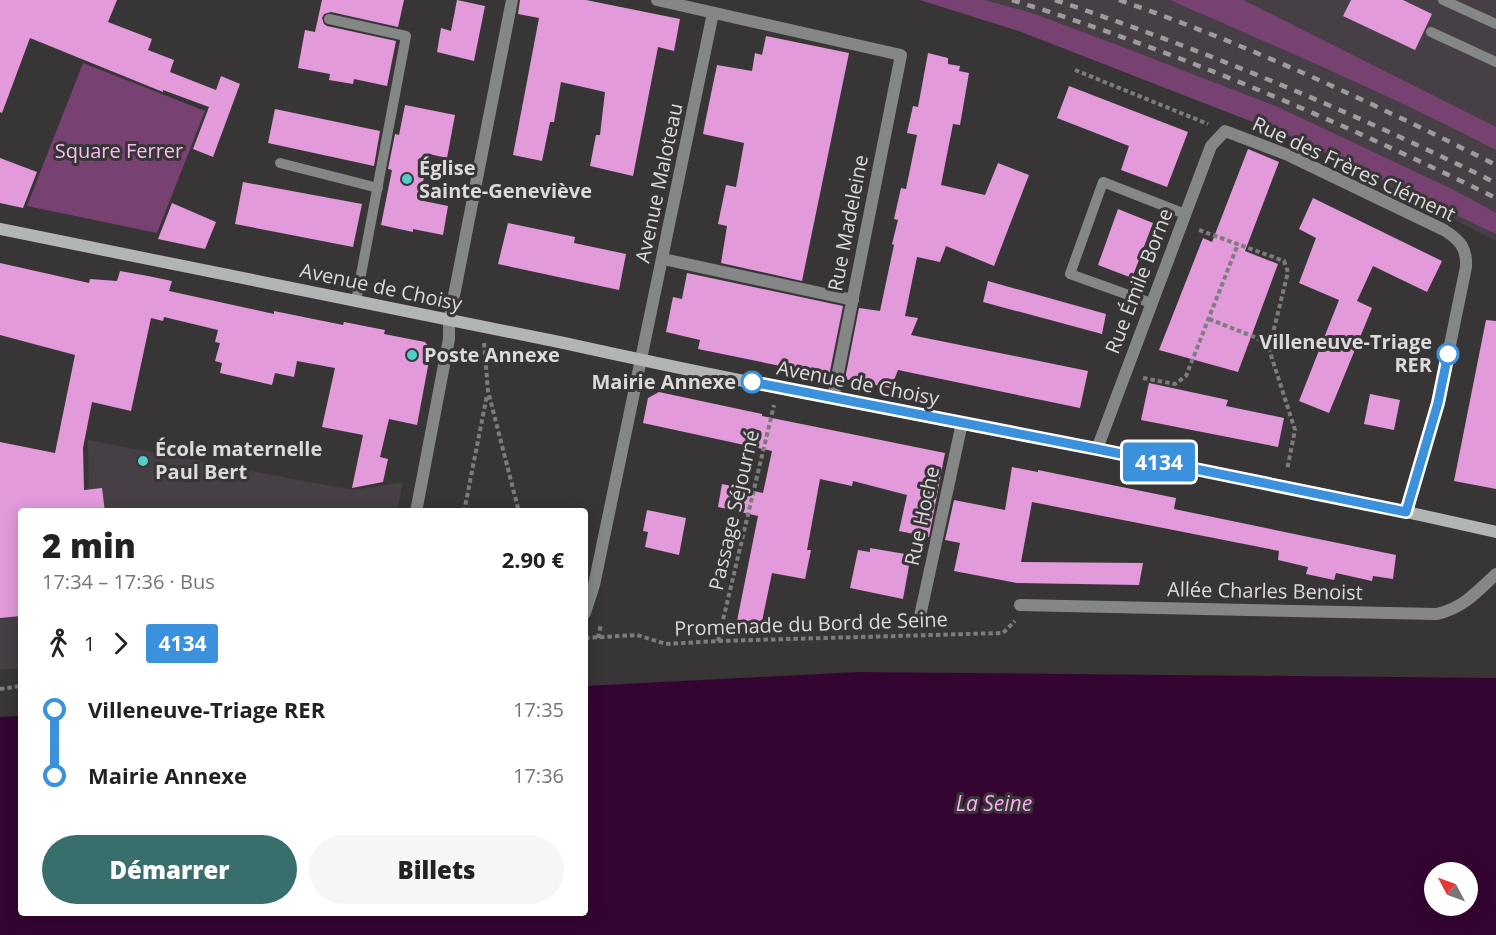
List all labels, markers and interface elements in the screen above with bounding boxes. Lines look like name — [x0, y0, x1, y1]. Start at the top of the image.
street label: Avenue Maloteau — [628, 100, 689, 265]
street label: Rue des Frères Clément — [1248, 110, 1460, 228]
park label: Square Ferrer — [55, 137, 183, 164]
street label: Rue Madeleine — [821, 152, 874, 293]
place label: Église Sainte-Geneviève — [419, 154, 592, 204]
marker: Église Sainte-Geneviève — [400, 172, 414, 186]
street label: Rue Émile Borne — [1098, 204, 1179, 357]
street label: Avenue de Choisy — [298, 256, 466, 317]
place label: Villeneuve-Triage RER — [1259, 328, 1433, 378]
place label: Poste Annexe — [424, 341, 560, 368]
marker: Villeneuve-Triage RER — [1437, 343, 1459, 365]
marker: Poste Annexe — [405, 348, 419, 362]
street label: Avenue de Choisy — [775, 354, 943, 412]
place label: Mairie Annexe — [591, 368, 736, 395]
marker: Mairie Annexe — [741, 371, 763, 393]
street label: Passage Séjourné — [702, 427, 765, 593]
place label: École maternelle Paul Bert — [155, 435, 322, 485]
line badge: 4134 — [1117, 442, 1201, 482]
text: 4134 — [1135, 448, 1183, 476]
marker: École maternelle Paul Bert — [136, 454, 150, 468]
street label: Rue Hoche — [898, 464, 945, 568]
text: 2 min — [42, 523, 136, 568]
text: 2.90 € — [502, 544, 564, 574]
text: 17:34 – 17:36 · Bus — [42, 568, 215, 595]
street label: Allée Charles Benoist — [1167, 575, 1363, 606]
street label: Promenade du Bord de Seine — [674, 605, 948, 642]
icon: walk — [42, 627, 75, 660]
icon: forward — [104, 627, 137, 660]
text: 4134 — [158, 629, 206, 657]
text: 1 — [84, 630, 95, 657]
text: Villeneuve-Triage RER — [88, 694, 325, 724]
text: 17:35 — [513, 696, 564, 723]
text: Mairie Annexe — [88, 760, 247, 790]
text: 17:36 — [513, 762, 564, 789]
water label: La Seine — [956, 789, 1032, 817]
button: Démarrer — [42, 835, 297, 904]
button: Billets — [309, 835, 564, 904]
north arrow — [1424, 862, 1478, 916]
map controls — [1424, 862, 1478, 916]

